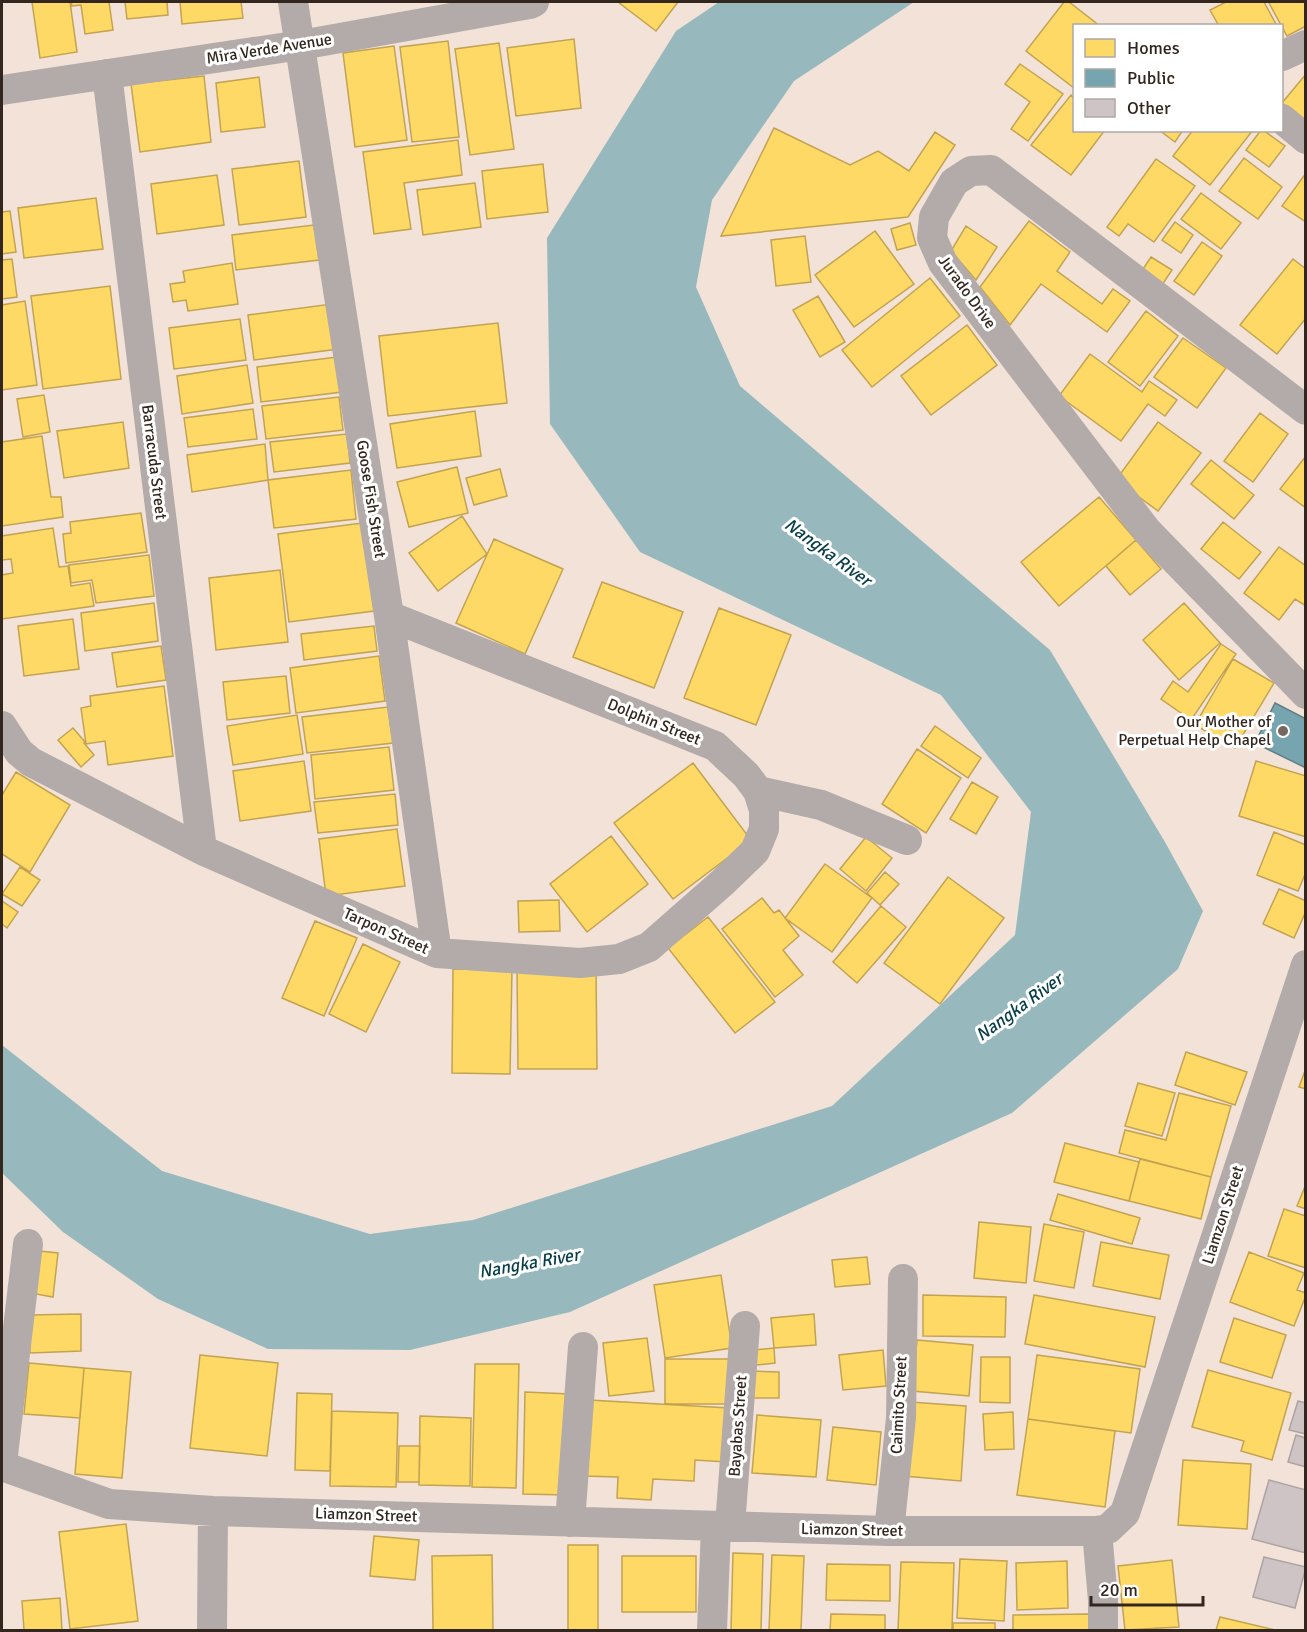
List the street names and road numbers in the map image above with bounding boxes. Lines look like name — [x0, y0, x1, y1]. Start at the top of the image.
street label: Mira Verde Avenue — [205, 29, 333, 69]
street label: Jurado Drive — [934, 251, 1000, 333]
street label: Barracuda Street — [137, 403, 171, 521]
street label: Goose Fish Street — [352, 439, 390, 560]
street label: Dolphin Street — [604, 694, 704, 750]
street label: Tarpon Street — [340, 903, 432, 959]
street label: Liamzon Street — [1198, 1163, 1248, 1267]
street label: Caimito Street — [886, 1355, 912, 1454]
street label: Bayabas Street — [724, 1374, 752, 1477]
street label: Liamzon Street — [314, 1503, 418, 1527]
street label: Liamzon Street — [801, 1519, 904, 1541]

